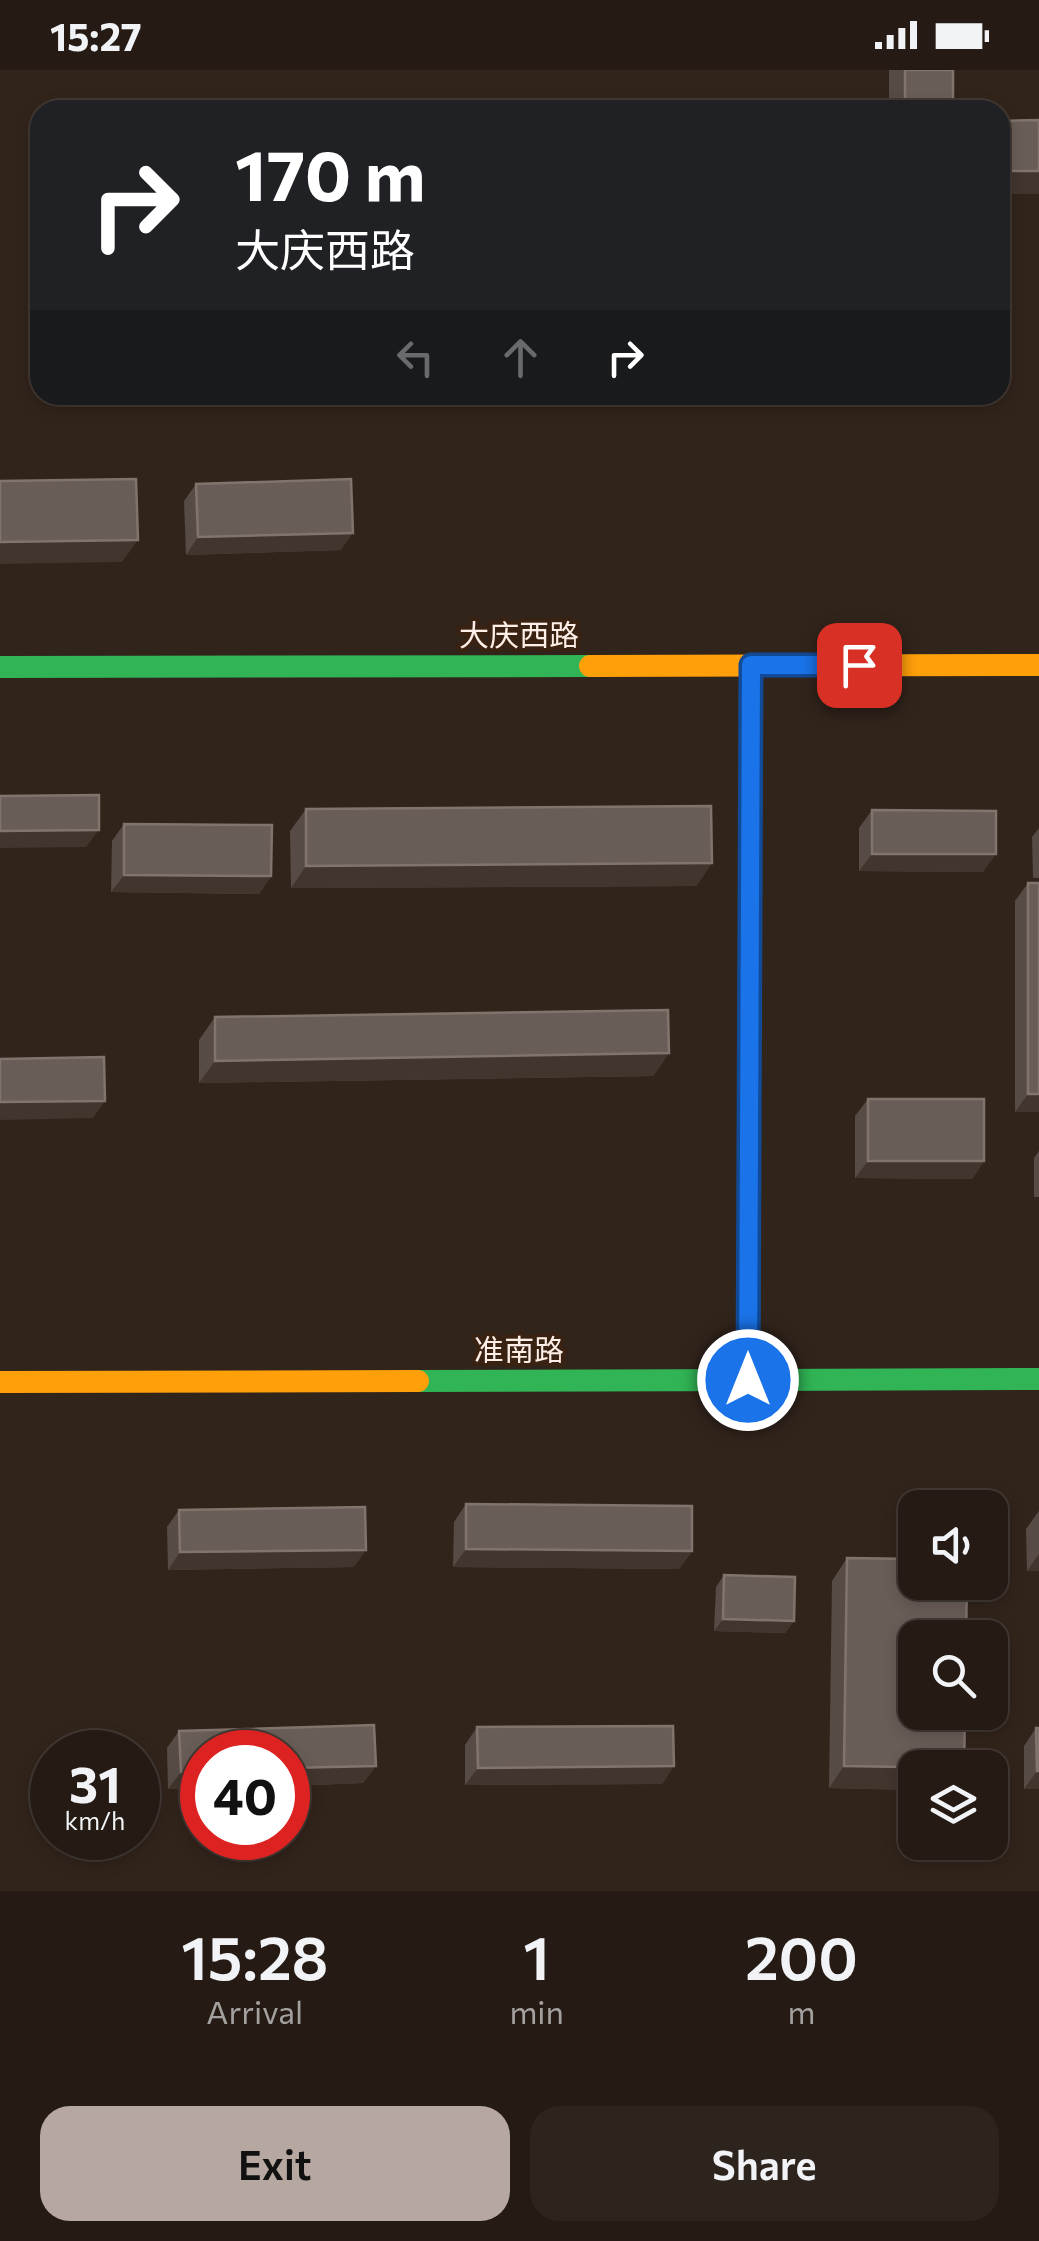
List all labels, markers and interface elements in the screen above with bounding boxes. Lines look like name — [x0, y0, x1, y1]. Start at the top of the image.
text: 15:27 — [50, 12, 142, 59]
text: 170 m — [235, 130, 426, 215]
icon: right — [70, 140, 200, 270]
text: 大庆西路 — [235, 221, 415, 276]
icon: left — [388, 330, 443, 385]
icon: ahead — [493, 330, 548, 385]
icon: right — [598, 330, 653, 385]
street label: 大庆西路 — [459, 615, 579, 652]
pin — [817, 623, 902, 708]
icon: arrive — [832, 638, 887, 693]
position arrow — [696, 1328, 800, 1432]
street label: 准南路 — [474, 1330, 564, 1367]
map controls — [898, 1490, 1008, 1860]
button: sound — [898, 1490, 1008, 1600]
button: search — [898, 1620, 1008, 1730]
speed limit sign: 40 — [180, 1730, 310, 1860]
button: layers — [898, 1750, 1008, 1860]
text: 31 — [69, 1752, 121, 1813]
text: km/h — [65, 1805, 125, 1835]
text: 15:28 — [181, 1919, 328, 1992]
text: 1 — [523, 1919, 550, 1992]
text: 200 — [745, 1919, 858, 1992]
text: Arrival — [206, 1991, 303, 2031]
text: min — [509, 1991, 564, 2031]
text: m — [787, 1991, 815, 2031]
button: Exit — [40, 2106, 510, 2221]
button: Share — [530, 2106, 999, 2221]

